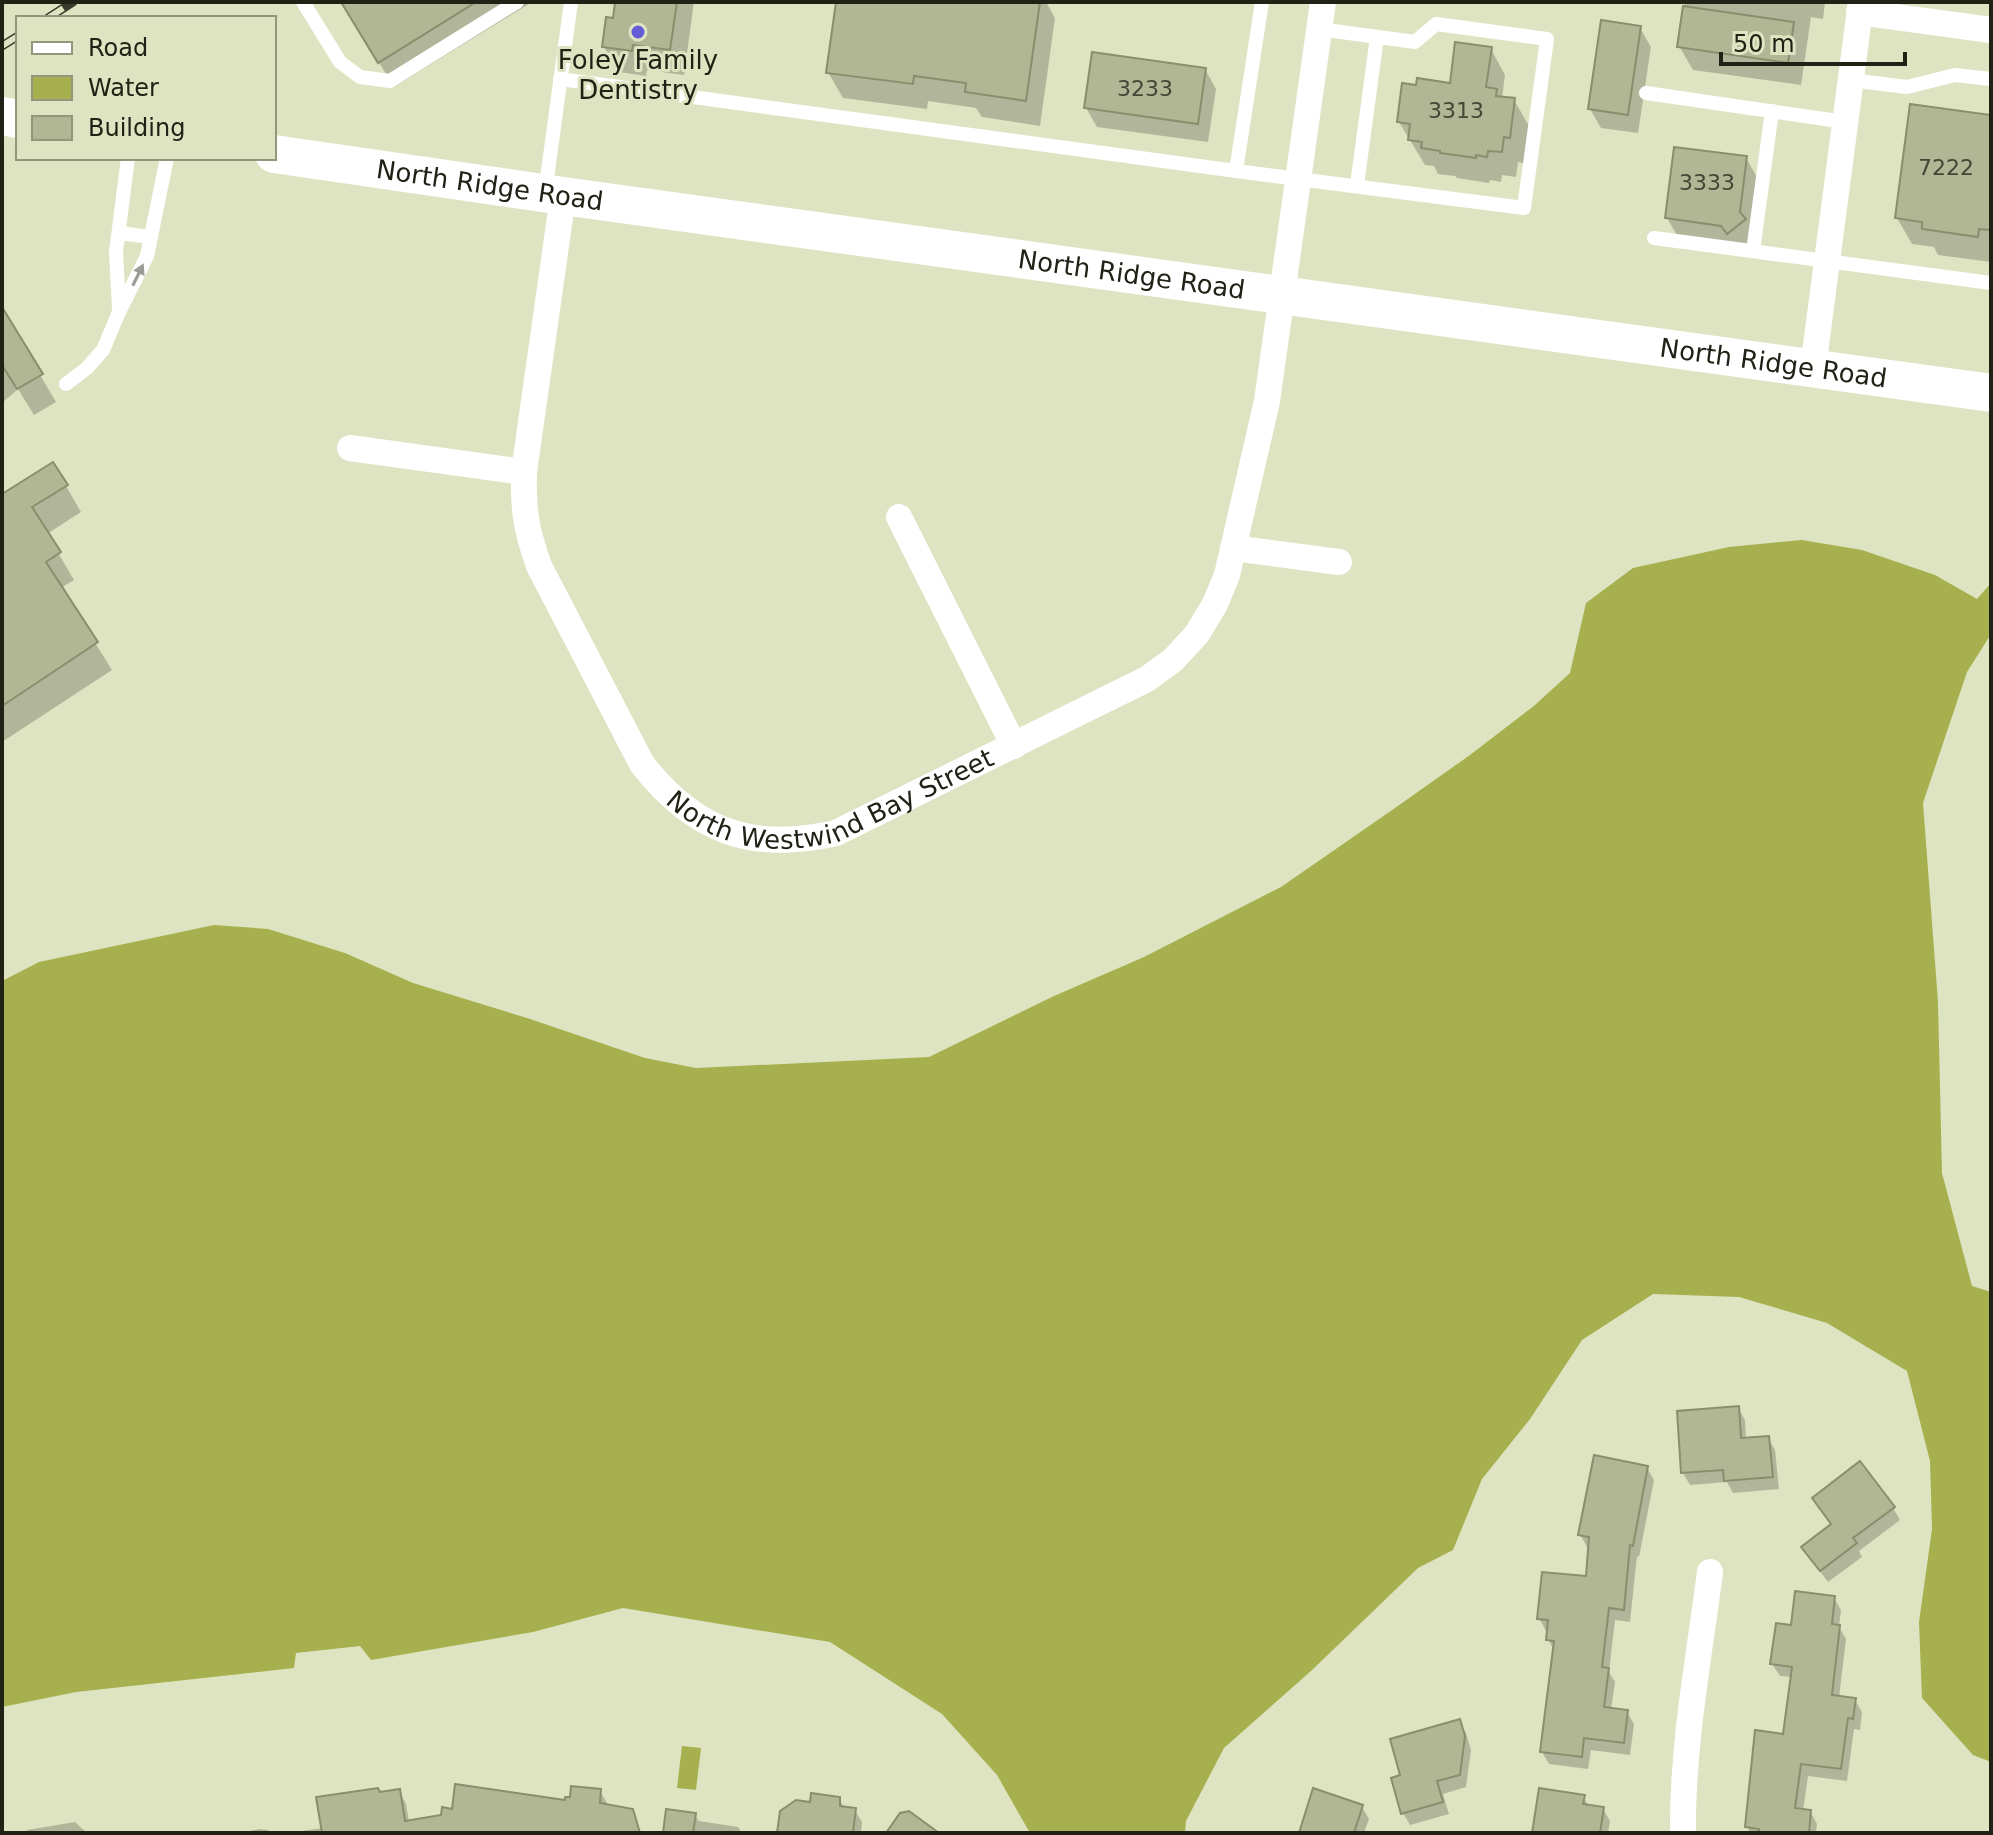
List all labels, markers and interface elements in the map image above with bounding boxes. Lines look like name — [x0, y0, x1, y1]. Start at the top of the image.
legend — [16, 16, 276, 160]
scale bar — [1721, 16, 1905, 66]
marker: Foley Family Dentistry — [629, 23, 647, 41]
text: 50 m — [1733, 30, 1795, 58]
text: Road — [88, 34, 148, 62]
place label: Foley Family Dentistry — [558, 45, 718, 105]
text: Water — [88, 74, 159, 102]
house number: 3233 — [1117, 76, 1173, 101]
house number: 3313 — [1428, 98, 1484, 123]
text: Building — [88, 114, 185, 142]
street label: North Ridge Road — [374, 154, 605, 216]
house number: 7222 — [1918, 155, 1974, 180]
house number: 3333 — [1679, 170, 1735, 195]
street label: North Ridge Road — [1016, 244, 1247, 305]
one-way arrow — [131, 264, 144, 287]
street label: North Ridge Road — [1658, 332, 1889, 393]
street label: North Westwind Bay Street — [661, 743, 998, 855]

